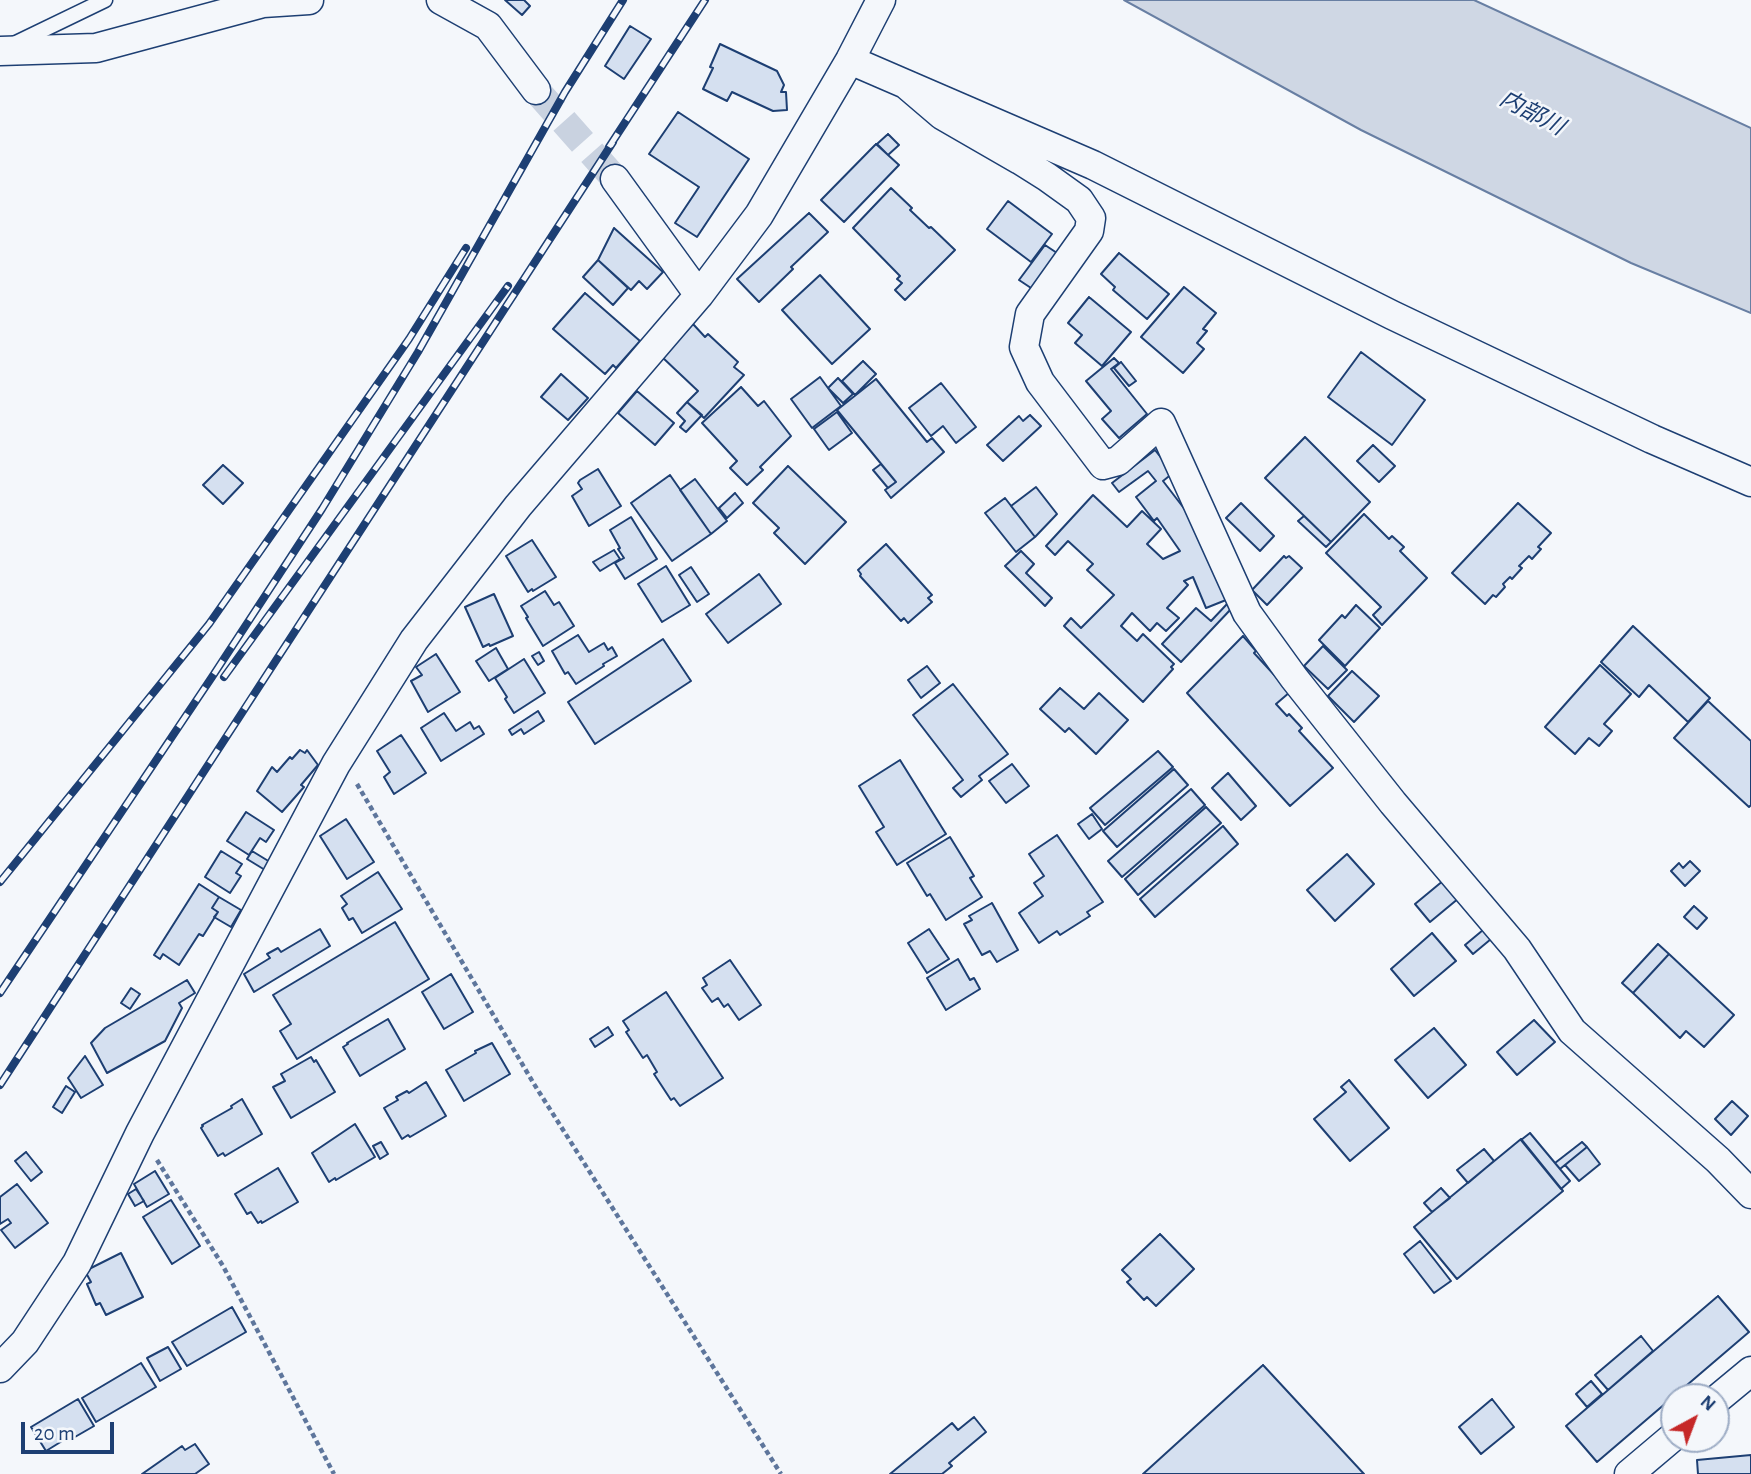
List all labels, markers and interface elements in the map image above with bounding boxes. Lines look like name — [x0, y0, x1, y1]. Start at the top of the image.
water label: 内部川 — [1495, 85, 1569, 141]
north arrow — [1660, 1383, 1730, 1453]
text: N — [1697, 1392, 1719, 1415]
scale bar — [24, 1408, 117, 1452]
text: 20 m — [34, 1423, 75, 1444]

